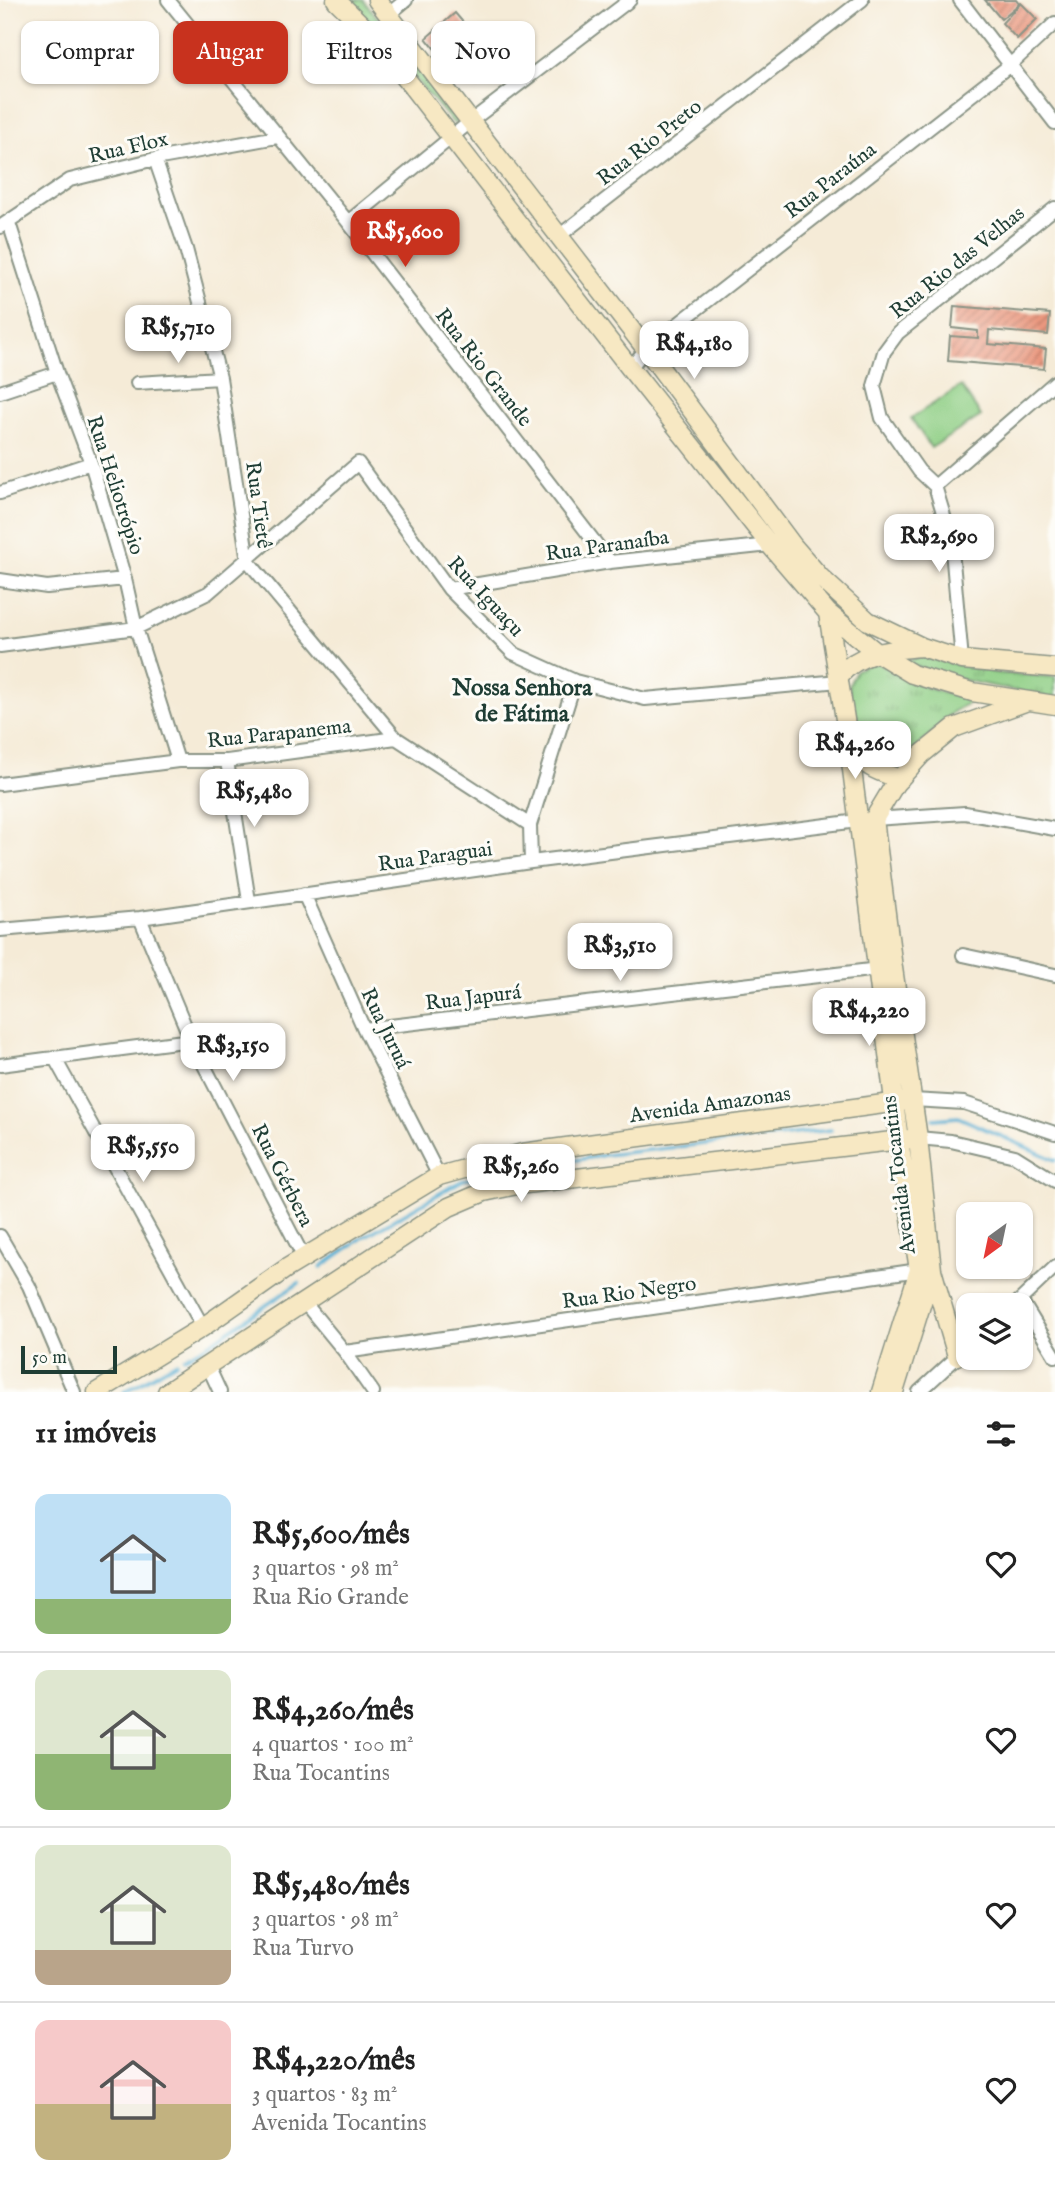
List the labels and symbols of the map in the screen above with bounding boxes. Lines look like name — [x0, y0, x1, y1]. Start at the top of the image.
street label: Rua Rio Preto — [592, 94, 708, 193]
street label: Rua Flox — [86, 126, 171, 171]
street label: Rua Paraúna — [779, 136, 883, 226]
street label: Rua Rio das Velhas — [885, 201, 1031, 326]
pin: R$5,600 — [340, 210, 470, 269]
street label: Rua Rio Grande — [428, 303, 538, 433]
pin: R$5,710 — [113, 306, 243, 365]
pin: R$4,180 — [629, 322, 759, 381]
street label: Rua Heliotrópio — [79, 412, 150, 558]
street label: Rua Tietê — [238, 460, 277, 551]
pin: R$2,690 — [874, 514, 1004, 574]
street label: Rua Paranaíba — [544, 524, 672, 569]
street label: Rua Iguaçu — [441, 551, 529, 643]
district label: Nossa Senhora de Fátima — [451, 674, 593, 729]
street label: Rua Parapanema — [206, 713, 354, 755]
pin: R$4,260 — [790, 722, 920, 781]
pin: R$5,480 — [189, 770, 319, 829]
street label: Rua Paraguai — [376, 836, 494, 879]
pin: R$3,510 — [555, 923, 685, 983]
street label: Rua Japurá — [424, 979, 524, 1018]
street label: Rua Juruá — [353, 984, 416, 1074]
pin: R$4,220 — [804, 988, 934, 1048]
pin: R$3,150 — [168, 1024, 298, 1083]
street label: Avenida Amazonas — [627, 1081, 792, 1130]
street label: Avenida Tocantins — [876, 1094, 923, 1257]
street label: Rua Gérbera — [244, 1120, 320, 1233]
pin: R$5,550 — [78, 1124, 208, 1184]
pin: R$5,260 — [456, 1144, 586, 1204]
north arrow — [956, 1202, 1032, 1279]
street label: Rua Rio Negro — [560, 1271, 698, 1316]
scale bar — [21, 1343, 117, 1375]

